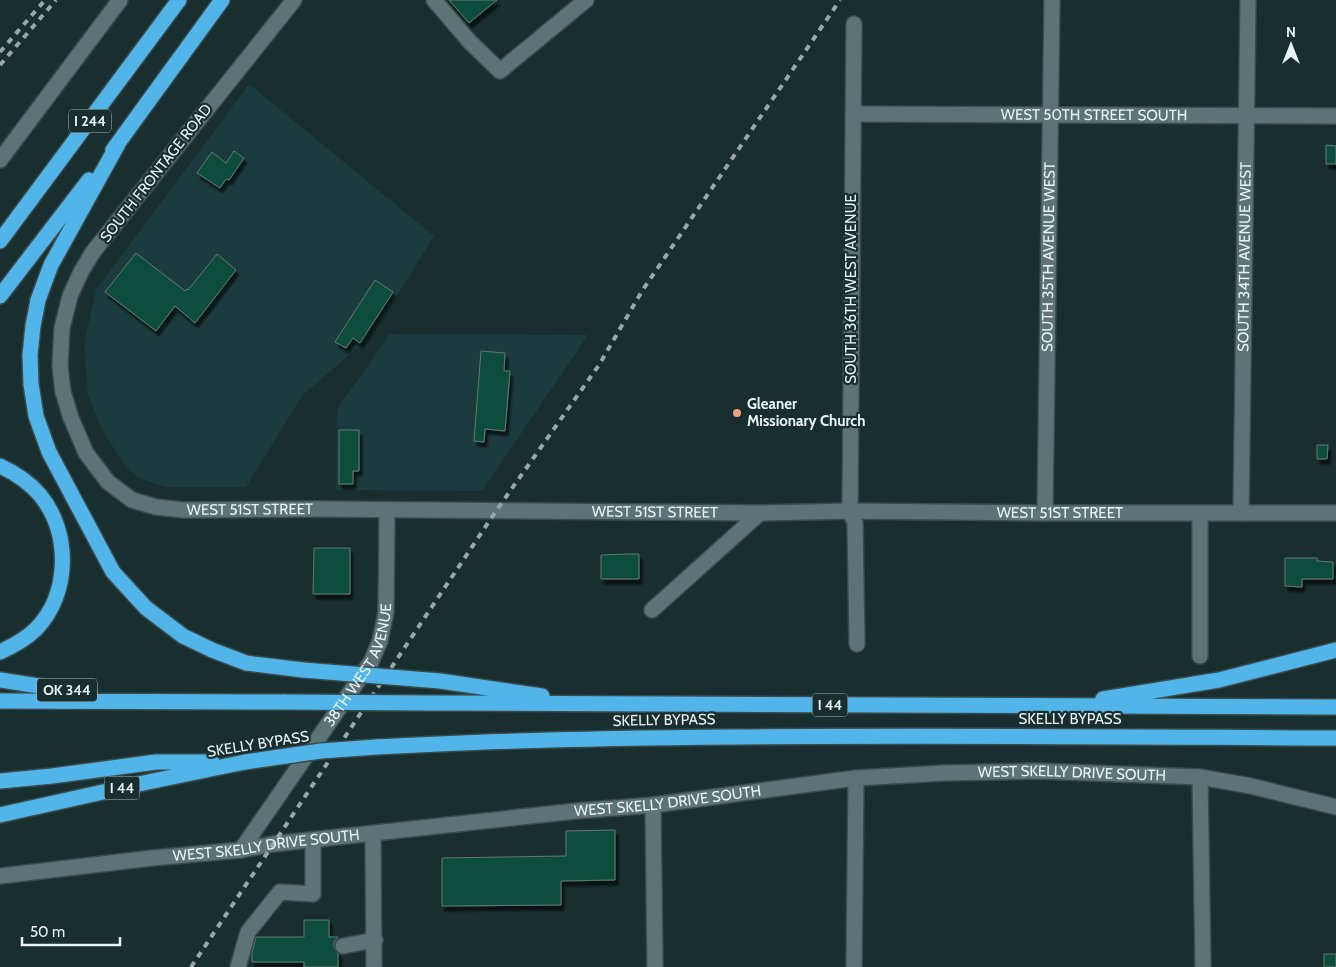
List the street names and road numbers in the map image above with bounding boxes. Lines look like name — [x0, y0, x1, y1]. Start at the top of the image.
street label: SOUTH FRONTAGE ROAD — [96, 100, 216, 246]
street label: WEST 50TH STREET SOUTH — [1001, 106, 1187, 124]
road number: I 244 — [69, 110, 111, 132]
street label: SOUTH 35TH AVENUE WEST — [1038, 162, 1059, 352]
street label: SOUTH 34TH AVENUE WEST — [1234, 162, 1255, 352]
street label: SOUTH 36TH WEST AVENUE — [842, 194, 860, 384]
street label: WEST 51ST STREET — [187, 500, 313, 519]
street label: WEST 51ST STREET — [592, 502, 718, 522]
street label: WEST 51ST STREET — [997, 504, 1123, 522]
street label: 38TH WEST AVENUE — [320, 603, 395, 730]
road number: OK 344 — [37, 678, 97, 702]
road number: I 44 — [812, 694, 848, 716]
street label: SKELLY BYPASS — [612, 710, 716, 730]
street label: SKELLY BYPASS — [1019, 710, 1122, 728]
street label: SKELLY BYPASS — [206, 727, 310, 761]
street label: WEST SKELLY DRIVE SOUTH — [978, 762, 1166, 785]
road number: I 44 — [104, 776, 140, 800]
street label: WEST SKELLY DRIVE SOUTH — [573, 782, 762, 820]
street label: WEST SKELLY DRIVE SOUTH — [172, 826, 361, 865]

